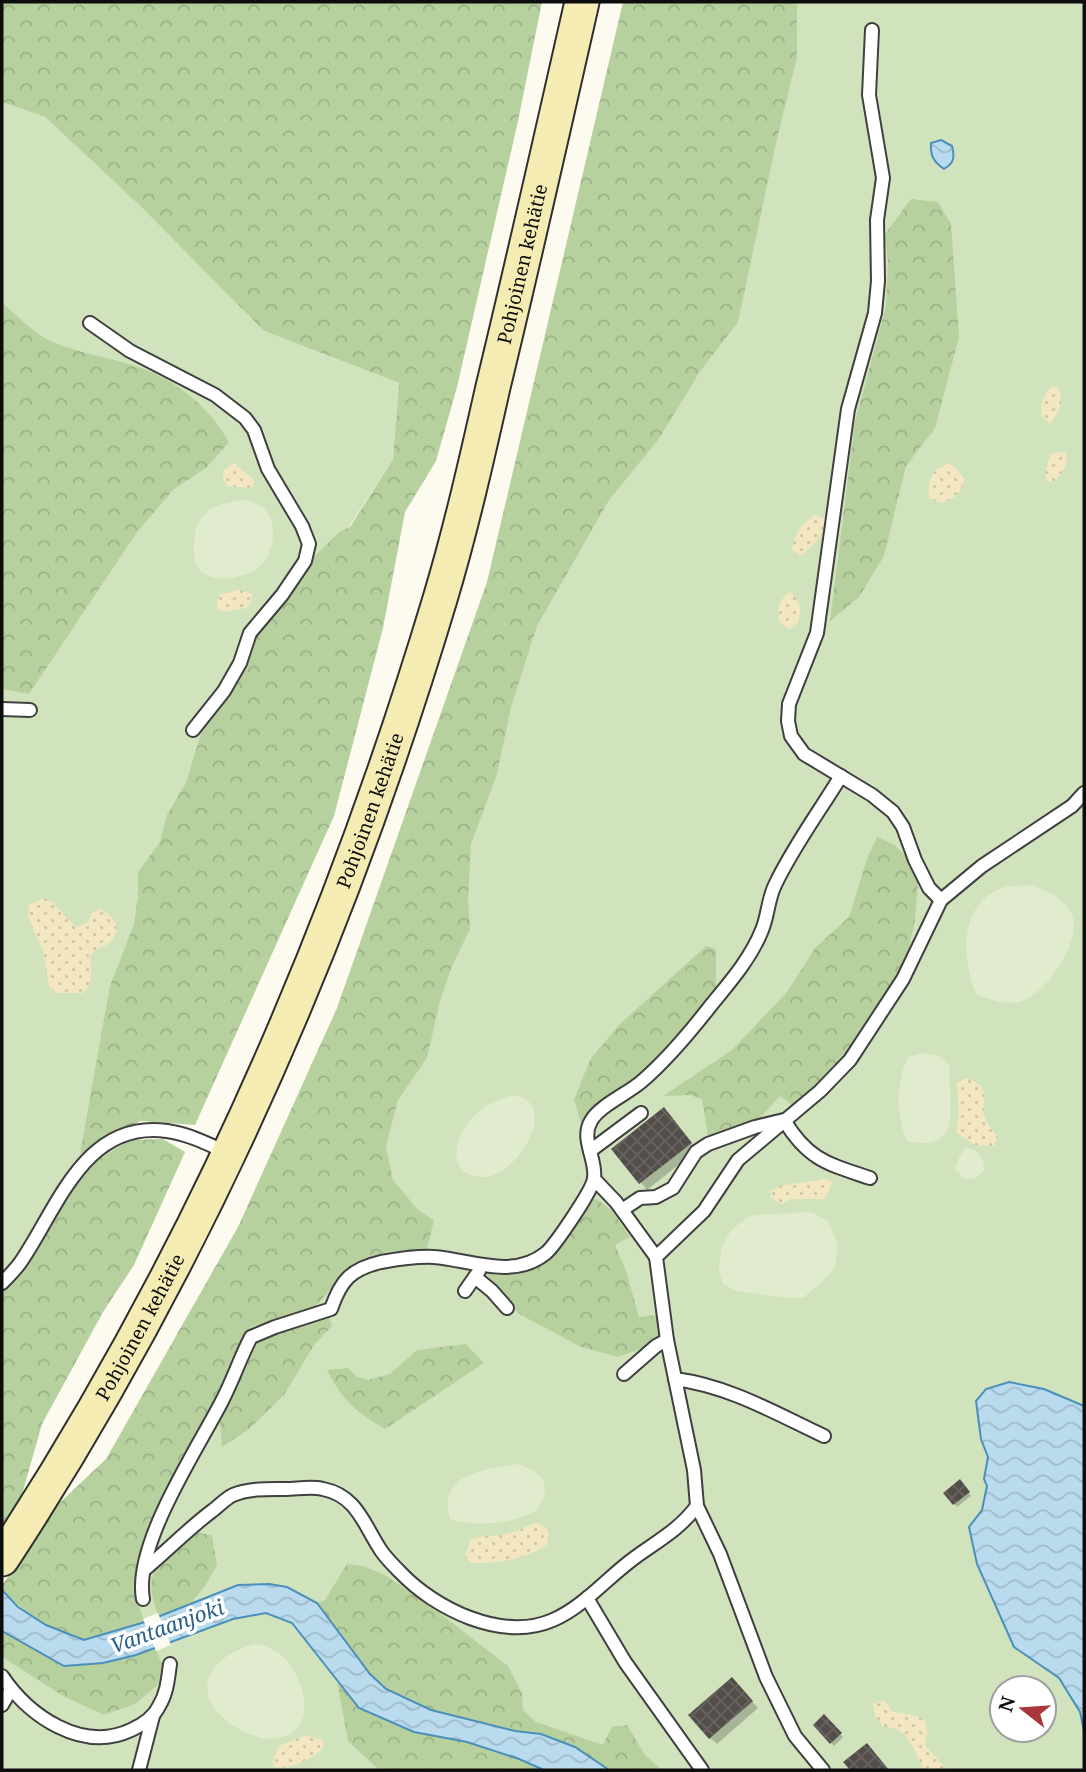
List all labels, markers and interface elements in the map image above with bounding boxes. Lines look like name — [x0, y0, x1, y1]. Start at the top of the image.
street label: Pohjoinen kehätie — [491, 181, 553, 347]
street label: Pohjoinen kehätie — [330, 729, 410, 892]
street label: Pohjoinen kehätie — [89, 1249, 190, 1405]
water label: Vantaanjoki — [106, 1592, 228, 1659]
north arrow — [988, 1674, 1058, 1744]
text: N — [992, 1693, 1021, 1715]

